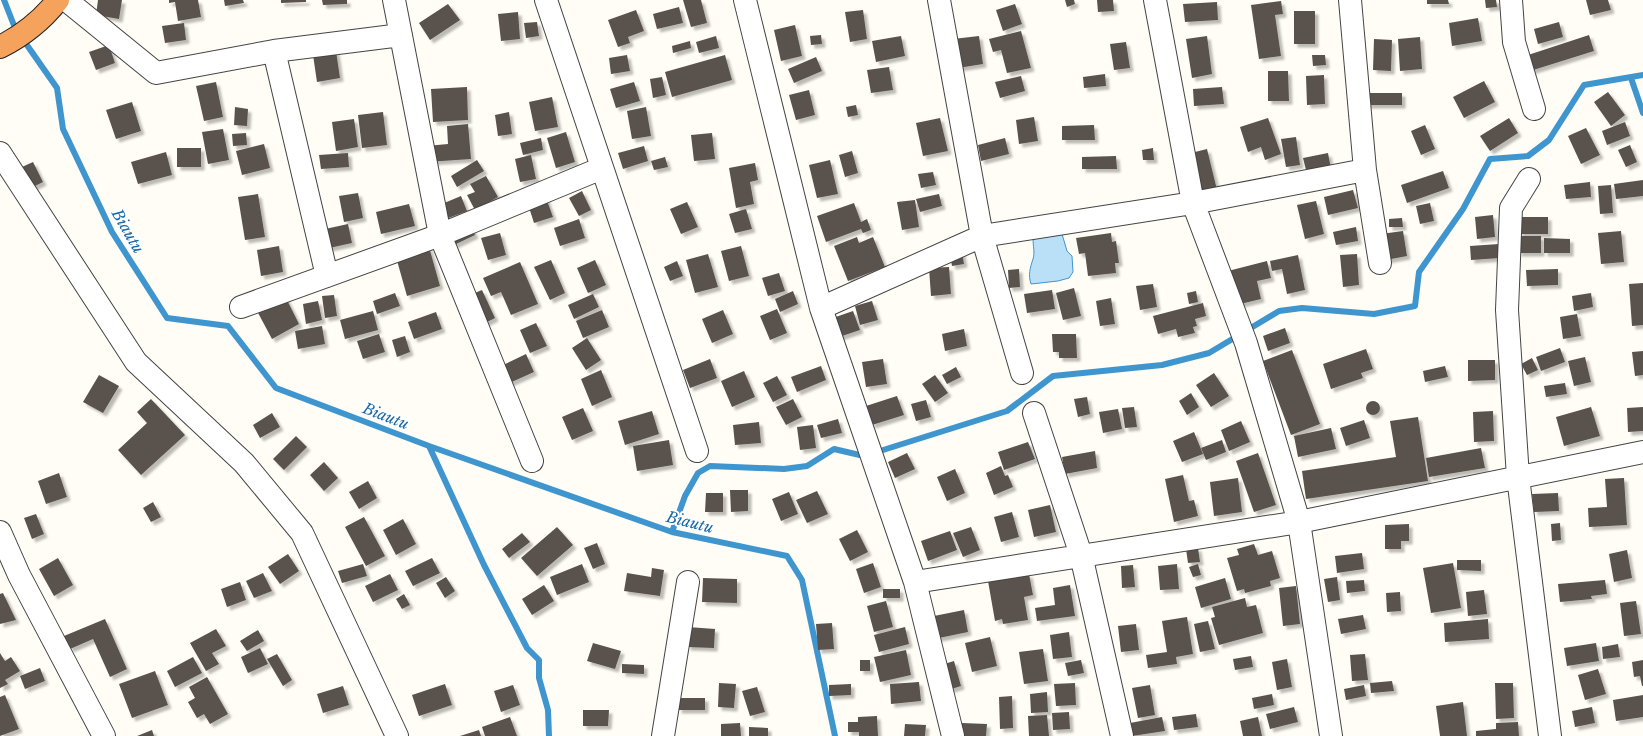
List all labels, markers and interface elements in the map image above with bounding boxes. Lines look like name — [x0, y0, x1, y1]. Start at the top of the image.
water label: Biautu — [107, 205, 148, 256]
water label: Biautu — [359, 398, 412, 433]
water label: Biautu — [664, 507, 716, 537]

